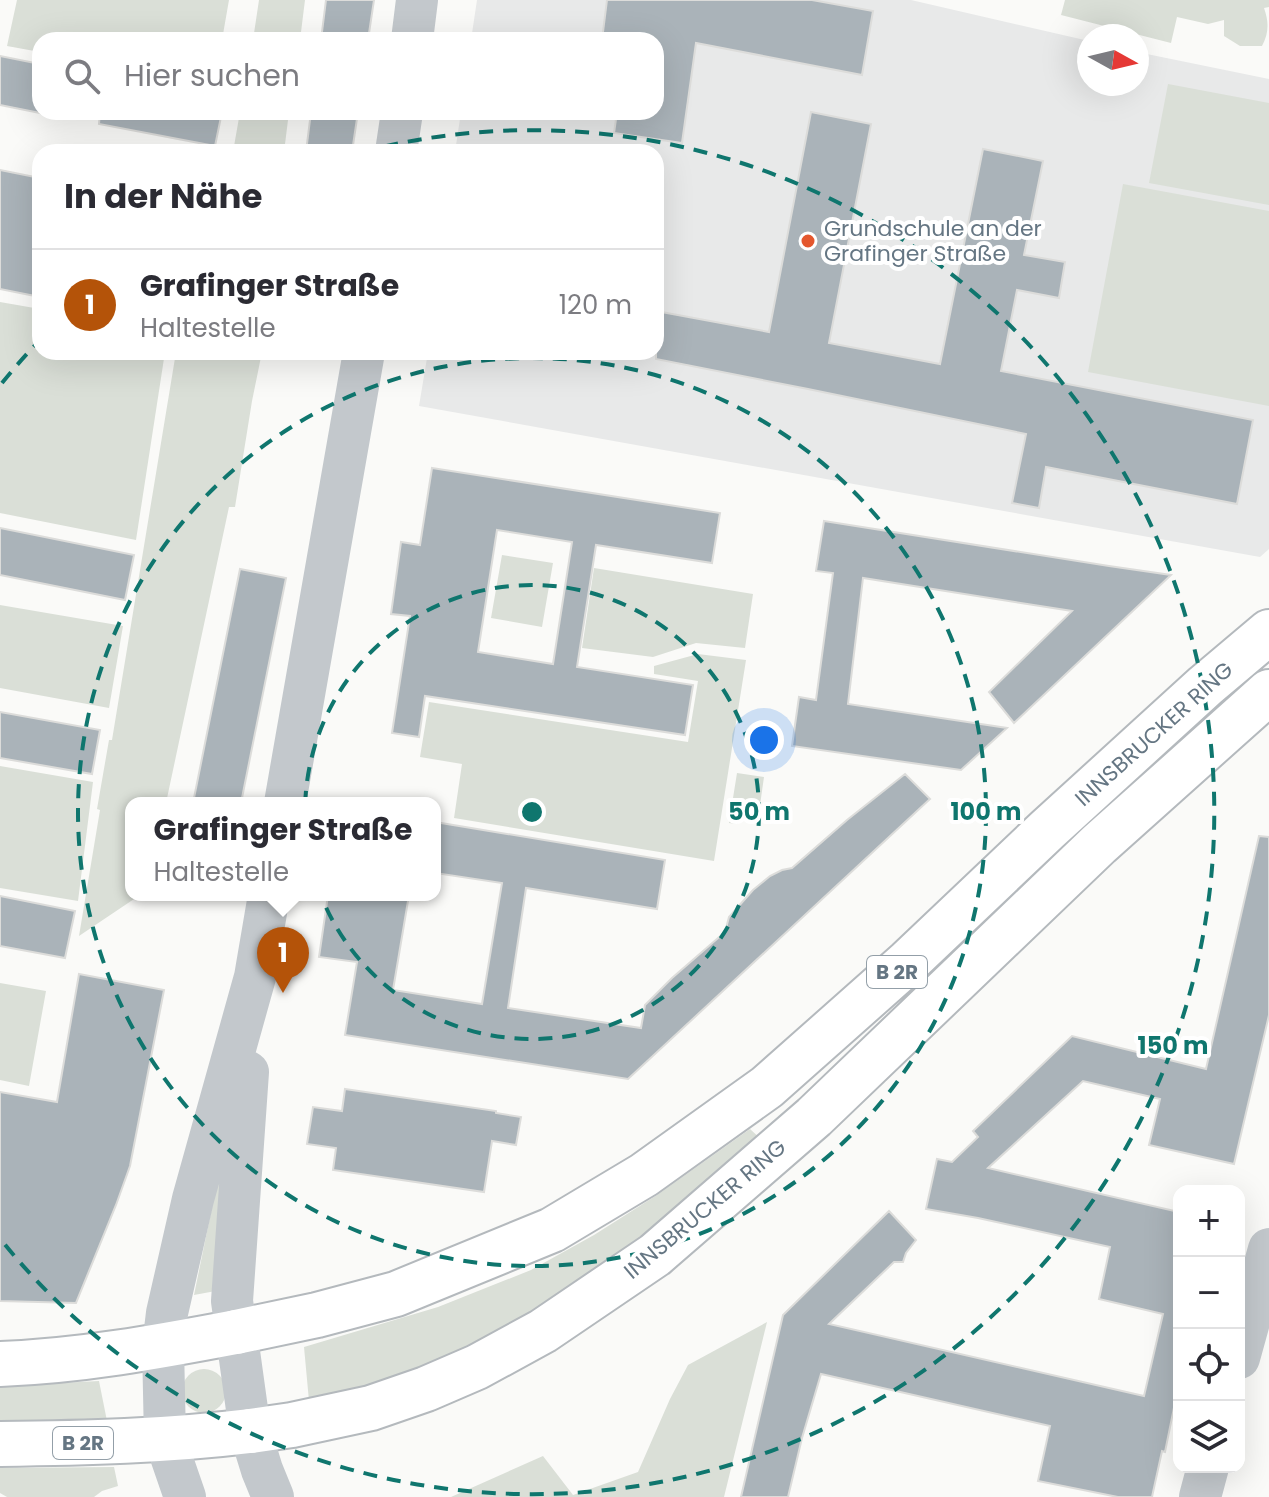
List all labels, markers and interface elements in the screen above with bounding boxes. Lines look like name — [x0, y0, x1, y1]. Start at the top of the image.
north arrow — [1077, 24, 1149, 96]
search box — [32, 32, 664, 120]
icon: search — [60, 54, 104, 98]
text: Hier suchen — [124, 54, 300, 97]
text: In der Nähe — [64, 172, 262, 220]
place label: Grundschule an der Grafinger Straße — [824, 213, 1042, 269]
marker: Grundschule an der Grafinger Straße — [799, 232, 817, 250]
text: Grafinger Straße — [140, 264, 399, 307]
text: 1 — [85, 287, 95, 323]
text: 120 m — [559, 287, 632, 323]
text: Haltestelle — [140, 310, 276, 346]
street label: INNSBRUCKER RING — [1068, 655, 1240, 813]
your location — [744, 720, 784, 760]
text: 50 m — [728, 795, 790, 828]
text: 100 m — [951, 795, 1021, 828]
popup — [125, 797, 441, 901]
centre of rings — [518, 798, 546, 826]
text: Grafinger Straße — [153, 808, 413, 851]
text: Haltestelle — [153, 854, 289, 890]
pin: 1 — [257, 927, 309, 993]
road number: B 2R — [867, 956, 927, 988]
text: 150 m — [1138, 1029, 1208, 1062]
street label: INNSBRUCKER RING — [617, 1132, 793, 1286]
map controls — [1173, 1185, 1245, 1473]
button: + — [1173, 1185, 1245, 1257]
button: − — [1173, 1257, 1245, 1329]
button: locate — [1173, 1329, 1245, 1401]
button: layers — [1173, 1401, 1245, 1473]
road number: B 2R — [53, 1427, 113, 1459]

